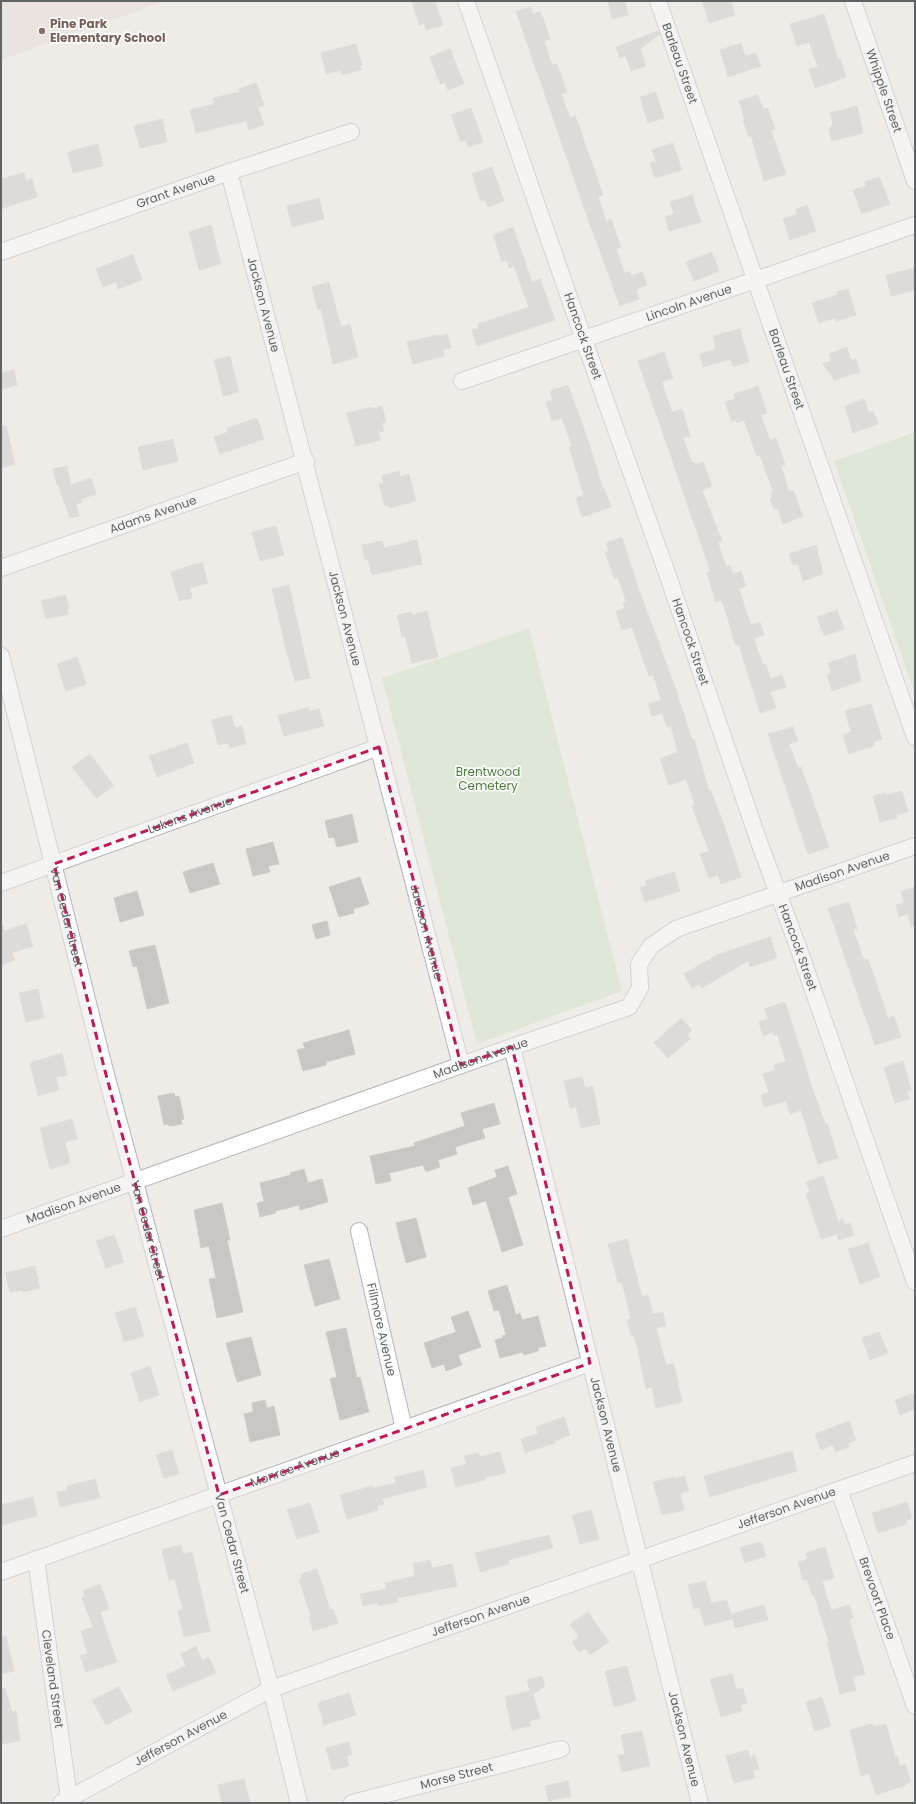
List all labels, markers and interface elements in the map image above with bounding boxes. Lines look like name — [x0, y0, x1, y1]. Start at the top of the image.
place label: Pine Park Elementary School — [50, 15, 165, 46]
street label: Barleau Street — [658, 20, 702, 106]
marker: Pine Park Elementary School — [37, 26, 47, 36]
street label: Whipple Street — [862, 47, 907, 135]
street label: Grant Avenue — [134, 169, 217, 212]
street label: Jackson Avenue — [243, 255, 284, 354]
street label: Lincoln Avenue — [644, 280, 734, 325]
street label: Hancock Street — [560, 290, 606, 382]
street label: Barleau Street — [765, 326, 809, 412]
street label: Adams Avenue — [107, 491, 199, 537]
street label: Jackson Avenue — [325, 569, 366, 668]
street label: Hancock Street — [668, 596, 714, 687]
park label: Brentwood Cemetery — [456, 763, 520, 794]
street label: Lukens Avenue — [145, 791, 235, 838]
street label: Madison Avenue — [792, 846, 892, 895]
street label: Van Cedar Street — [46, 865, 88, 969]
street label: Jackson Avenue — [406, 882, 447, 981]
street label: Hancock Street — [775, 902, 822, 993]
street label: Madison Avenue — [431, 1033, 530, 1082]
street label: Madison Avenue — [24, 1178, 123, 1227]
street label: Van Cedar Street — [127, 1178, 170, 1282]
street label: Fillmore Avenue — [363, 1281, 401, 1378]
street label: Jackson Avenue — [586, 1375, 626, 1474]
street label: Monroe Avenue — [248, 1444, 342, 1491]
street label: Jefferson Avenue — [734, 1483, 838, 1533]
street label: Van Cedar Street — [211, 1491, 254, 1595]
street label: Brevoort Place — [855, 1555, 900, 1642]
street label: Jefferson Avenue — [429, 1590, 532, 1640]
street label: Cleveland Street — [38, 1629, 68, 1729]
street label: Jackson Avenue — [664, 1689, 705, 1788]
street label: Jefferson Avenue — [131, 1705, 230, 1770]
street label: Morse Street — [418, 1758, 495, 1793]

